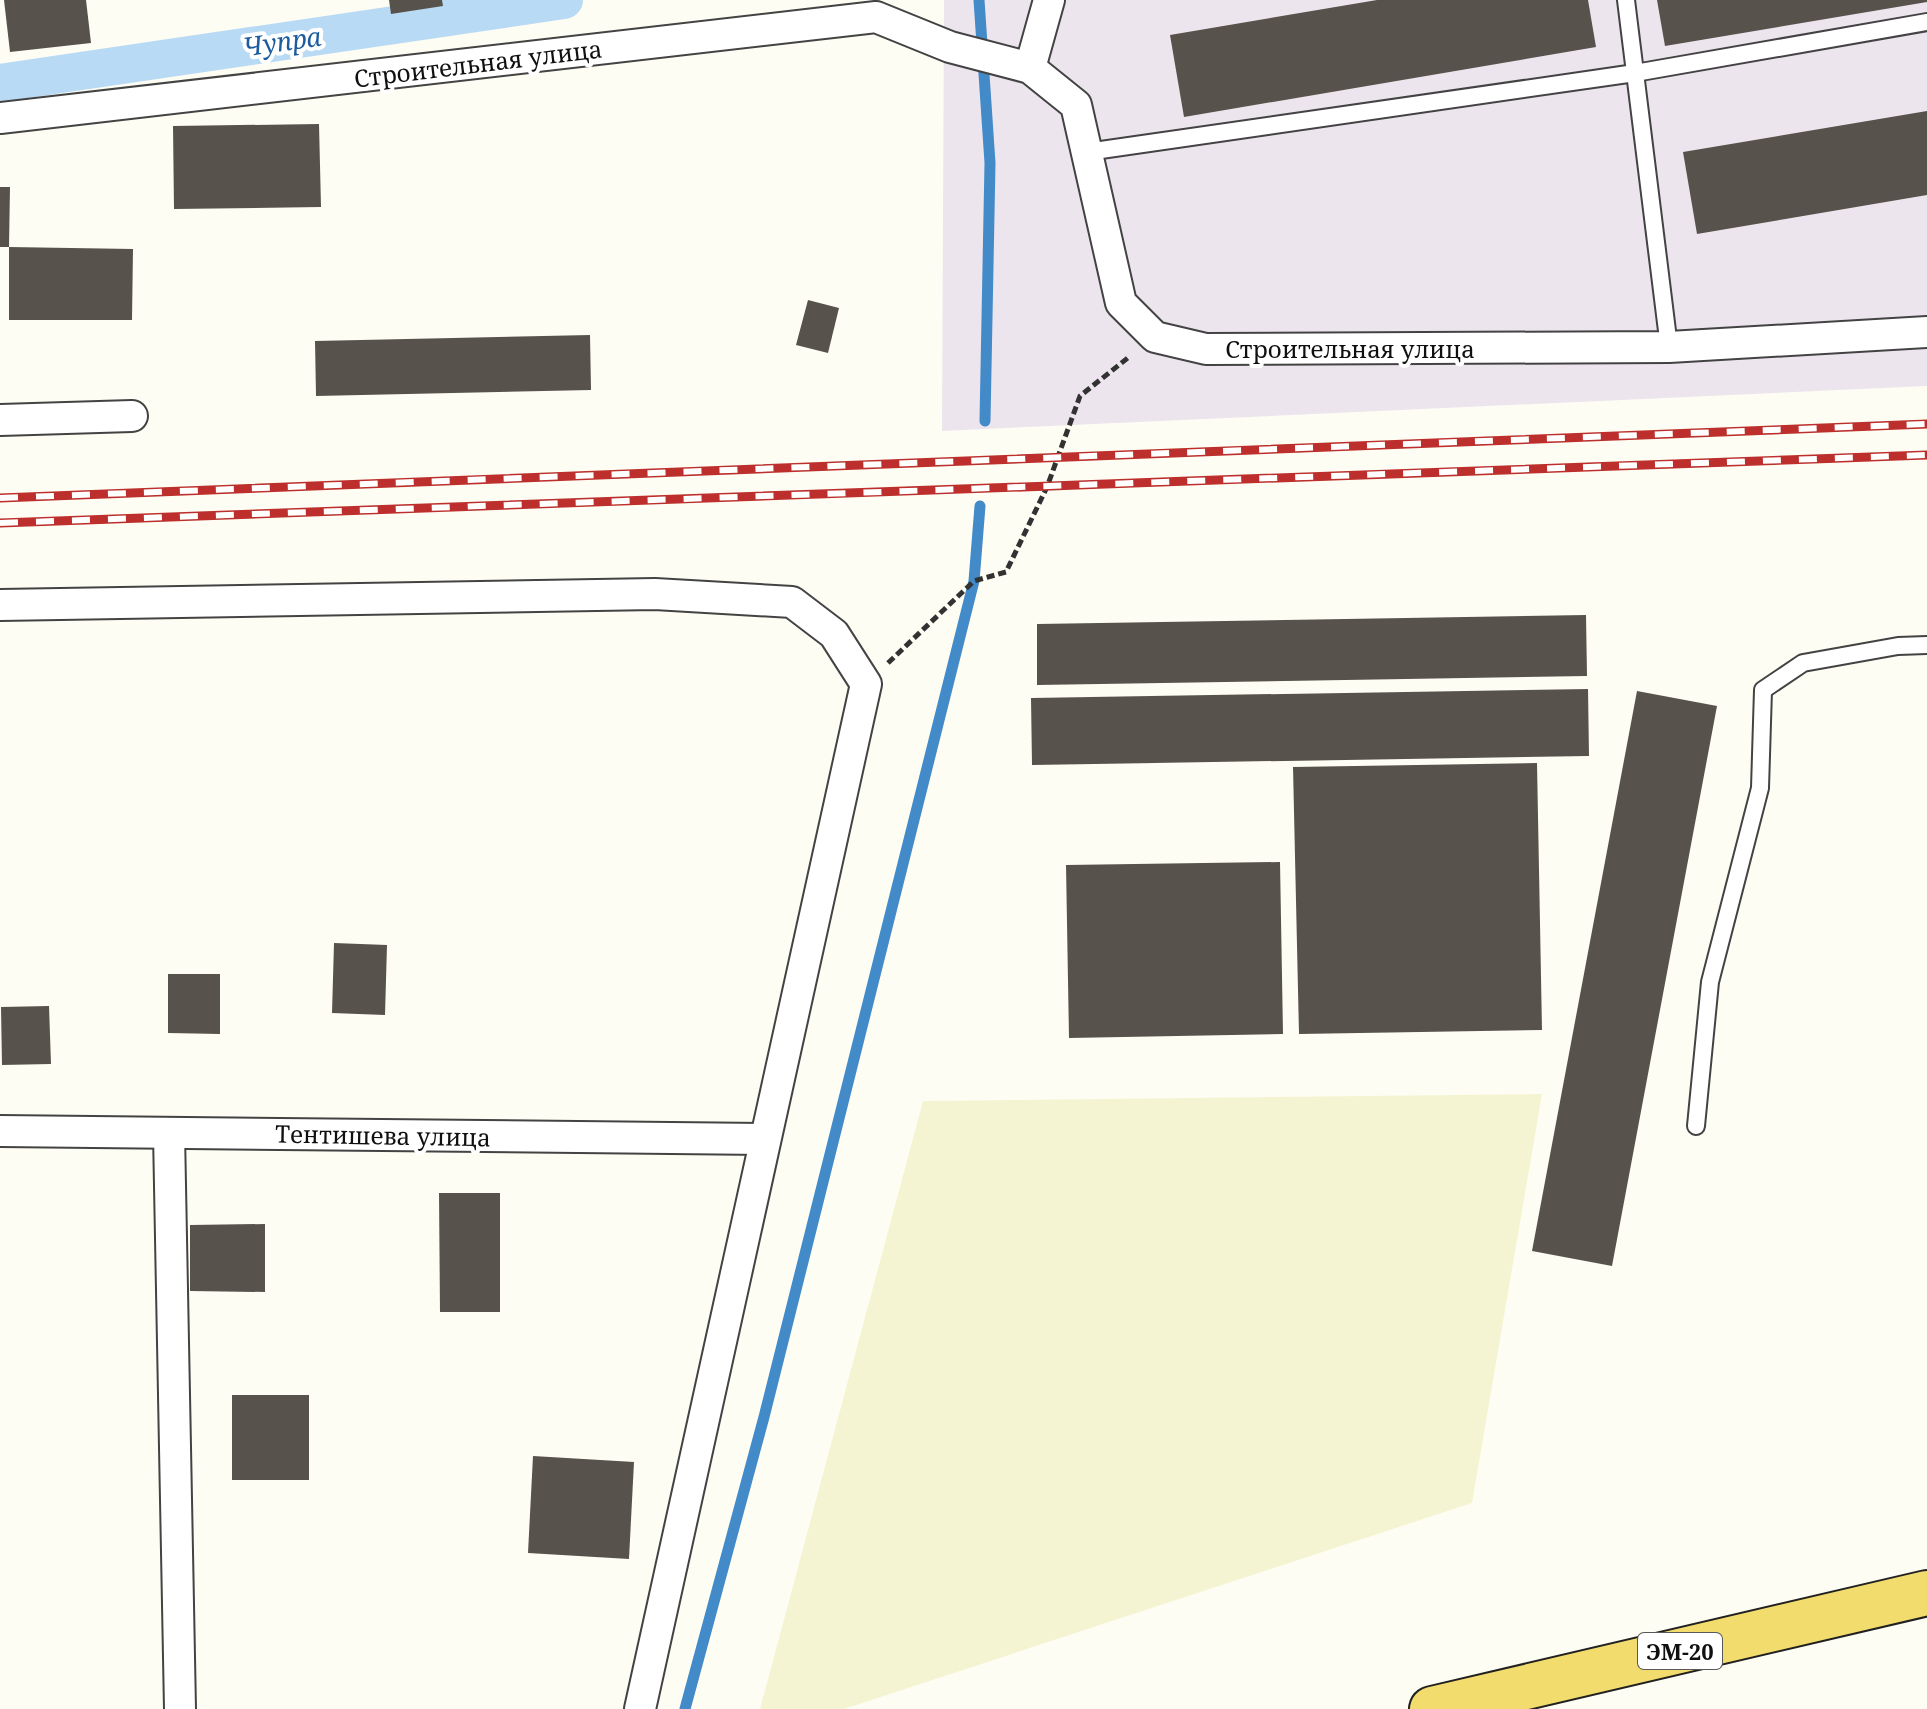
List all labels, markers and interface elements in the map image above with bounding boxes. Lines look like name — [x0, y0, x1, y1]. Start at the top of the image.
water label: Чупра — [240, 18, 324, 64]
street label: Строительная улица — [352, 31, 604, 95]
street label: Строительная улица — [1225, 332, 1475, 365]
street label: Тентишева улица — [275, 1117, 491, 1153]
road number: ЭМ-20 — [1638, 1633, 1722, 1669]

